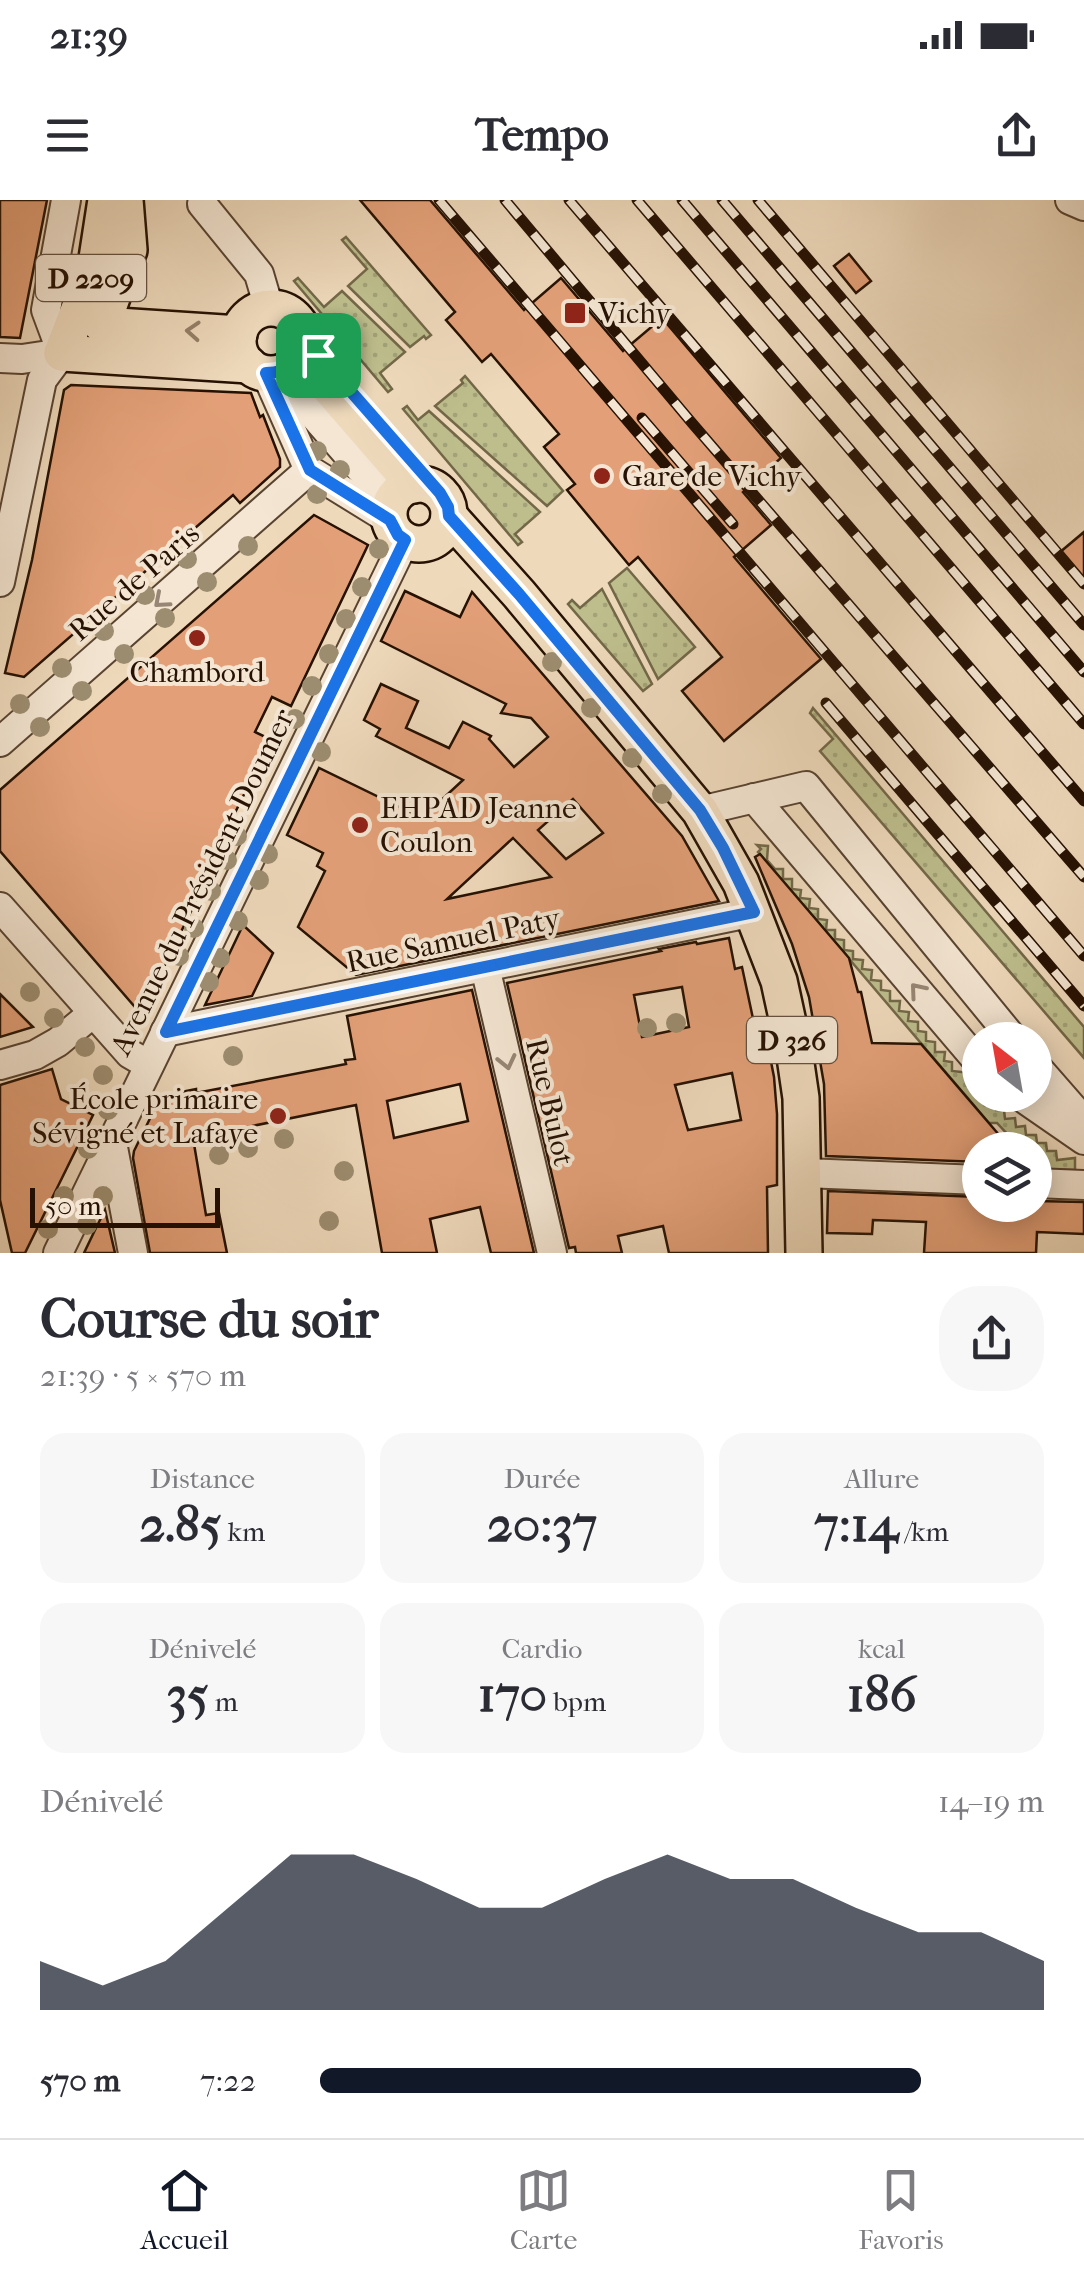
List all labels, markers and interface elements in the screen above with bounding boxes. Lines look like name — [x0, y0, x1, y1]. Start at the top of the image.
text: 21:39 — [50, 13, 128, 58]
icon: menu — [40, 108, 95, 163]
icon: share — [989, 108, 1044, 163]
text: Tempo — [475, 109, 609, 162]
road number: D 2209 — [36, 255, 146, 301]
place label: Vichy — [597, 296, 672, 331]
marker: Vichy — [562, 300, 588, 326]
pin — [276, 313, 361, 398]
one-way arrow — [185, 321, 201, 342]
icon: arrive — [291, 328, 346, 383]
place label: Gare de Vichy — [622, 459, 803, 494]
marker: Gare de Vichy — [591, 465, 613, 487]
street label: Rue de Paris — [62, 516, 207, 649]
one-way arrow — [154, 590, 173, 608]
marker: Chambord — [186, 627, 208, 649]
place label: Chambord — [129, 655, 265, 690]
street label: Avenue du Président Doumer — [103, 703, 302, 1062]
place label: EHPAD Jeanne Coulon — [380, 791, 577, 860]
marker: EHPAD Jeanne Coulon — [349, 814, 371, 836]
street label: Rue Samuel Paty — [343, 900, 564, 980]
one-way arrow — [910, 983, 928, 1002]
road number: D 326 — [747, 1017, 837, 1063]
north arrow — [962, 1022, 1052, 1112]
map controls — [962, 1022, 1052, 1222]
street label: Rue Bulot — [518, 1035, 581, 1170]
one-way arrow — [495, 1053, 516, 1070]
place label: École primaire Sévigné et Lafaye — [32, 1082, 258, 1151]
marker: École primaire Sévigné et Lafaye — [267, 1105, 289, 1127]
button: layers — [962, 1132, 1052, 1222]
scale bar — [30, 1183, 220, 1228]
text: 50 m — [45, 1189, 102, 1222]
button: share — [939, 1286, 1044, 1391]
text: Course du soir — [40, 1287, 378, 1351]
text: 21:39 · 5 × 570 m — [40, 1357, 246, 1394]
text: Distance — [150, 1462, 255, 1495]
text: Durée — [504, 1462, 580, 1495]
text: Allure — [844, 1462, 919, 1495]
text: 2.85 — [139, 1495, 222, 1554]
text: 20:37 — [487, 1495, 597, 1554]
text: 7:14 — [815, 1495, 898, 1554]
text: km — [222, 1515, 265, 1548]
text: /km — [898, 1515, 949, 1548]
text: Dénivelé — [148, 1632, 256, 1665]
text: Cardio — [502, 1632, 582, 1665]
text: kcal — [858, 1632, 905, 1665]
text: 35 — [167, 1665, 209, 1724]
text: 170 — [478, 1665, 547, 1724]
text: 186 — [847, 1665, 917, 1724]
text: m — [209, 1685, 238, 1718]
text: bpm — [547, 1685, 606, 1718]
text: Dénivelé — [40, 1783, 163, 1820]
text: 14–19 m — [938, 1783, 1044, 1820]
text: 570 m — [40, 2062, 120, 2099]
text: 7:22 — [200, 2062, 256, 2099]
tab: Accueil — [140, 2163, 229, 2256]
tab: Carte — [510, 2163, 577, 2256]
tab: Favoris — [858, 2163, 944, 2256]

